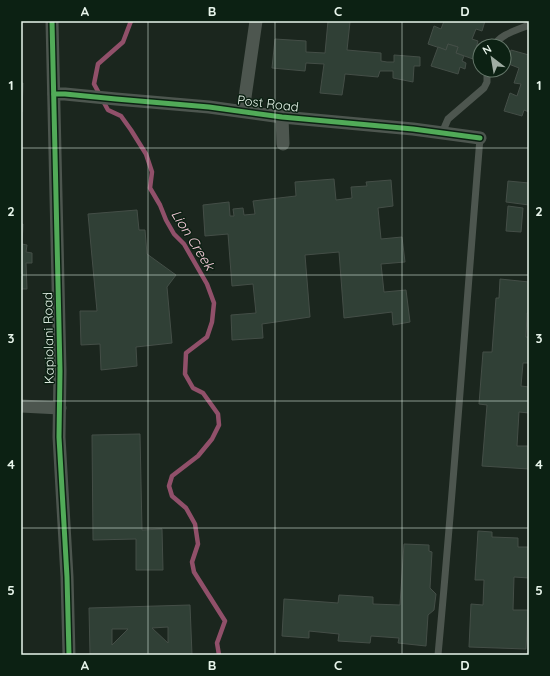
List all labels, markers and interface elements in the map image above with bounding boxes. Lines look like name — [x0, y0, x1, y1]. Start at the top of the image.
text: A — [81, 3, 90, 19]
text: B — [208, 3, 216, 19]
text: C — [334, 3, 342, 19]
text: D — [460, 3, 470, 19]
north arrow — [472, 38, 512, 78]
text: N — [480, 41, 494, 58]
text: 1 — [8, 77, 14, 93]
text: 1 — [536, 77, 542, 93]
street label: Post Road — [236, 91, 300, 115]
text: 2 — [7, 203, 15, 219]
text: 2 — [535, 203, 543, 219]
water label: Lion Creek — [167, 206, 220, 275]
street label: Kapiolani Road — [39, 292, 57, 384]
text: 3 — [8, 330, 15, 346]
text: 3 — [536, 330, 543, 346]
text: 4 — [7, 456, 15, 472]
text: 4 — [535, 456, 543, 472]
text: 5 — [7, 582, 15, 598]
text: 5 — [535, 582, 543, 598]
text: A — [81, 657, 90, 673]
text: B — [208, 657, 216, 673]
text: C — [334, 657, 342, 673]
text: D — [460, 657, 470, 673]

